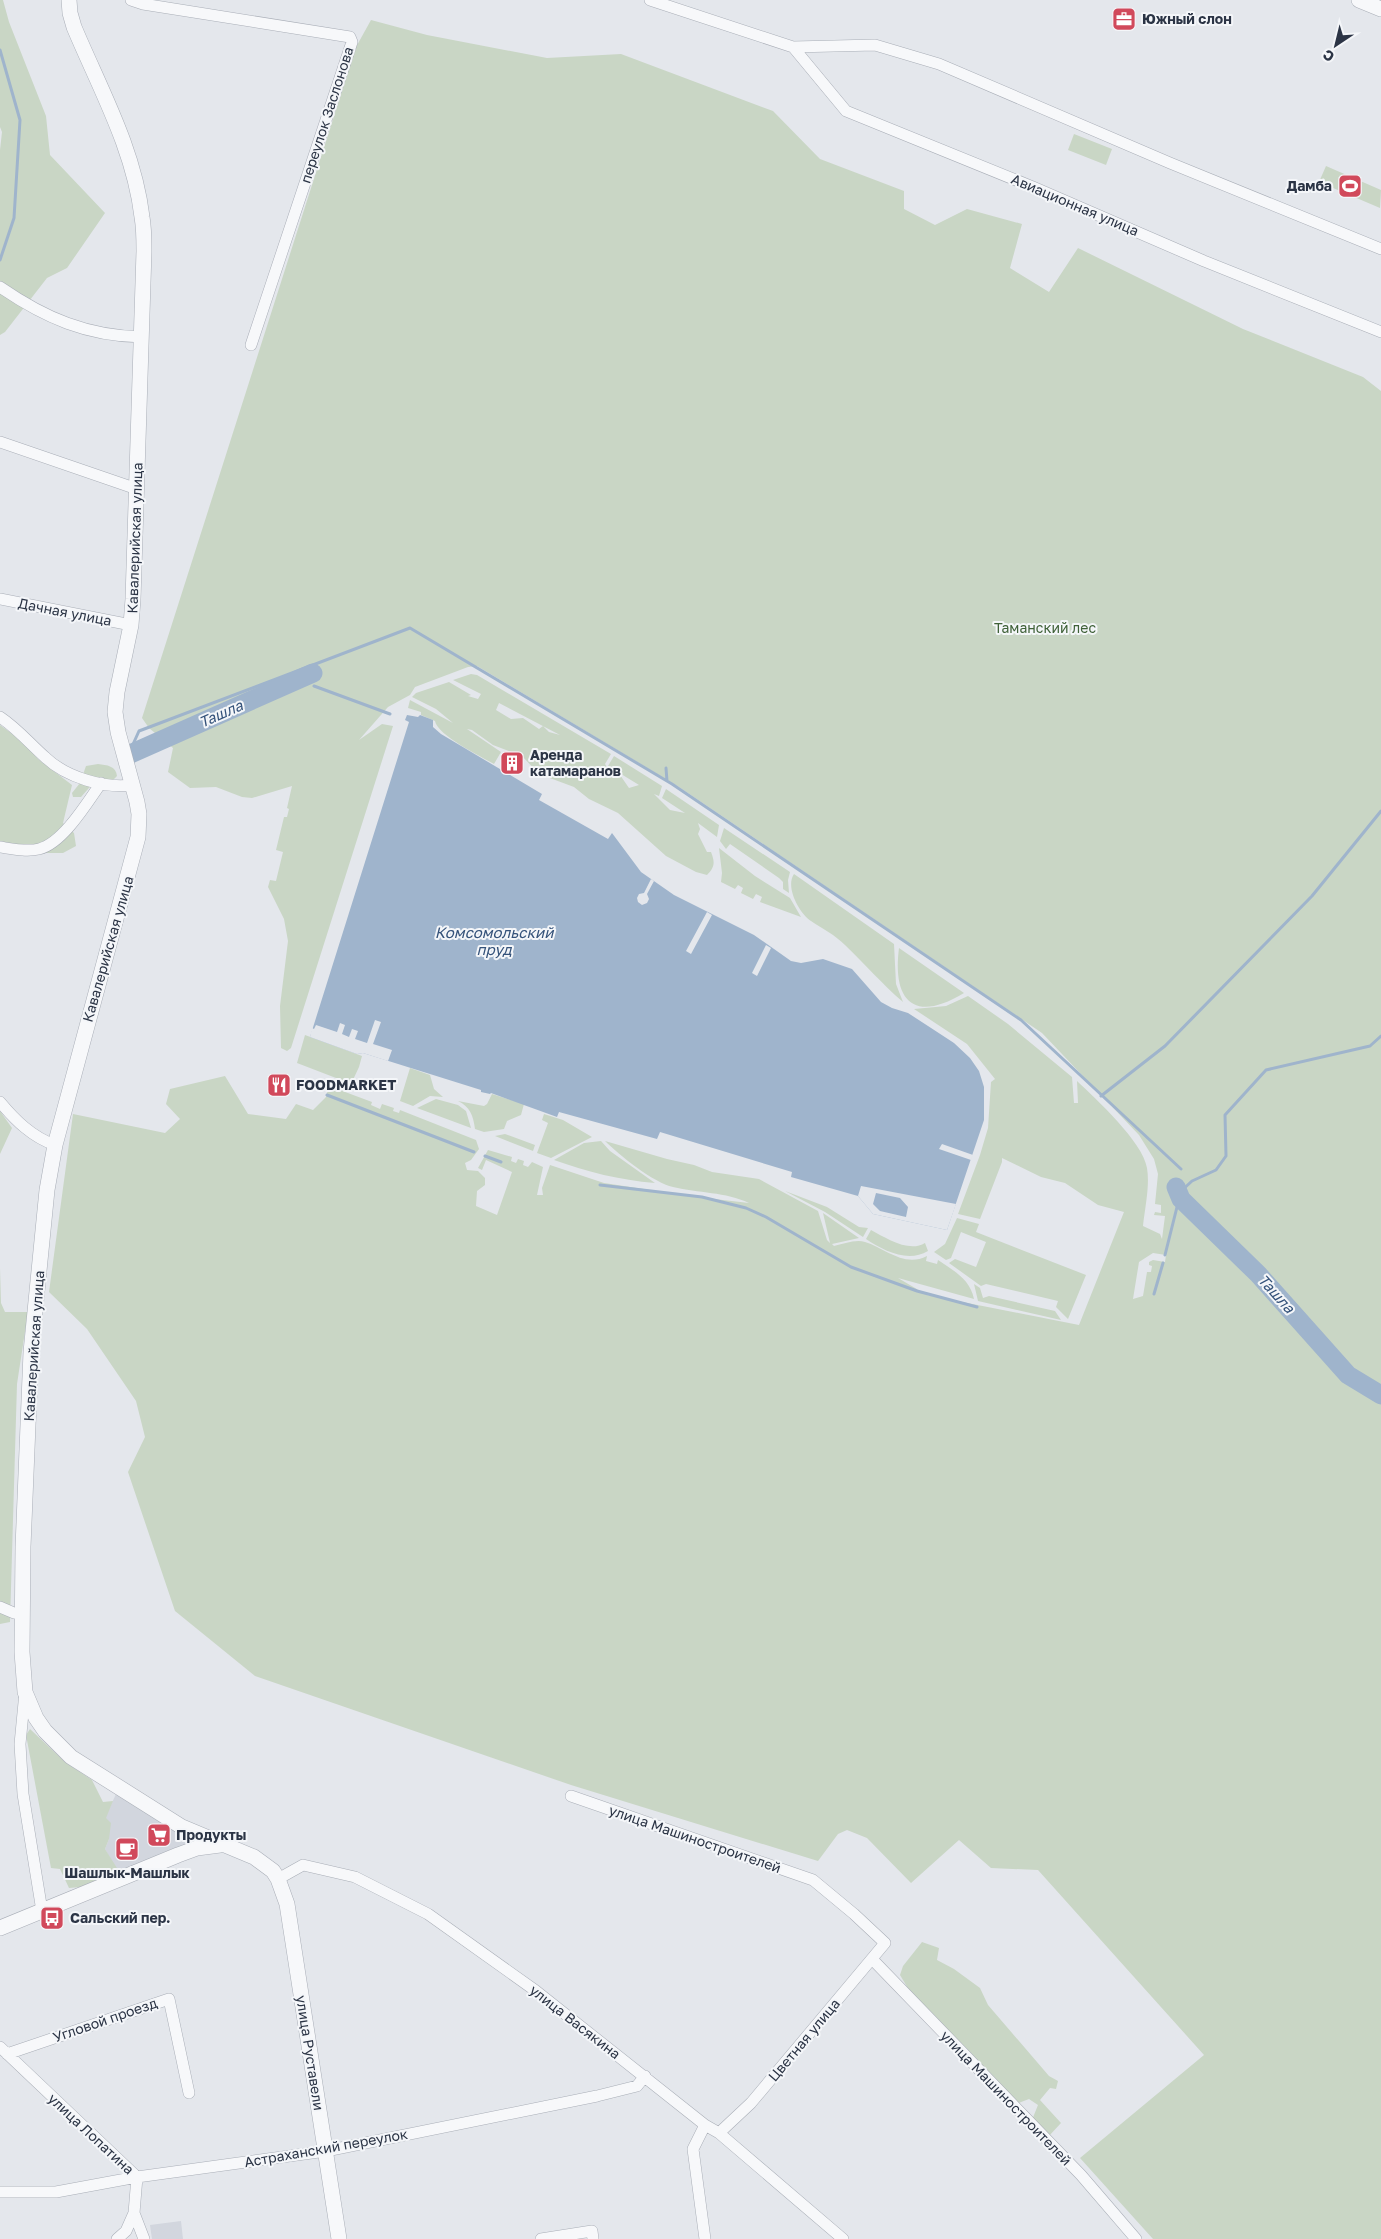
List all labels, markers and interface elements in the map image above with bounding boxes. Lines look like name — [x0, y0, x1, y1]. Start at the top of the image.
office icon: Южный слон — [1111, 6, 1137, 32]
place label: Южный слон — [1142, 10, 1232, 27]
north arrow — [1311, 20, 1361, 70]
street label: переулок Заслонова — [296, 44, 357, 185]
text: С — [1319, 46, 1337, 66]
street label: Авиационная улица — [1009, 170, 1142, 239]
sports icon: Дамба — [1337, 173, 1363, 199]
place label: Дамба — [1287, 177, 1332, 194]
street label: Кавалерийская улица — [123, 462, 146, 614]
street label: Дачная улица — [17, 594, 113, 629]
park label: Таманский лес — [994, 619, 1096, 636]
water label: Ташла — [196, 695, 246, 731]
place label: Аренда катамаранов — [530, 746, 621, 779]
building icon: Аренда катамаранов — [499, 750, 525, 776]
street label: Кавалерийская улица — [78, 874, 137, 1024]
water label: Комсомольский пруд — [435, 923, 554, 959]
restaurant icon: FOODMARKET — [266, 1072, 292, 1098]
place label: FOODMARKET — [296, 1076, 396, 1093]
street label: Кавалерийская улица — [20, 1270, 47, 1422]
water label: Ташла — [1255, 1270, 1299, 1317]
street label: улица Машиностроителей — [607, 1801, 783, 1876]
supermarket icon: Продукты — [146, 1822, 172, 1848]
place label: Продукты — [176, 1826, 246, 1843]
cafe icon: Шашлык-Машлык — [114, 1836, 140, 1862]
place label: Шашлык-Машлык — [64, 1864, 190, 1881]
bus stop icon: Сальский пер. — [39, 1905, 65, 1931]
place label: Сальский пер. — [70, 1909, 171, 1926]
street label: улица Васякина — [527, 1981, 624, 2062]
street label: Угловой проезд — [51, 1994, 160, 2045]
street label: улица Руставели — [293, 1994, 328, 2112]
street label: Цветная улица — [764, 1995, 843, 2084]
street label: улица Машиностроителей — [937, 2027, 1075, 2169]
street label: улица Лопатина — [45, 2090, 138, 2178]
street label: Астраханский переулок — [243, 2125, 409, 2170]

